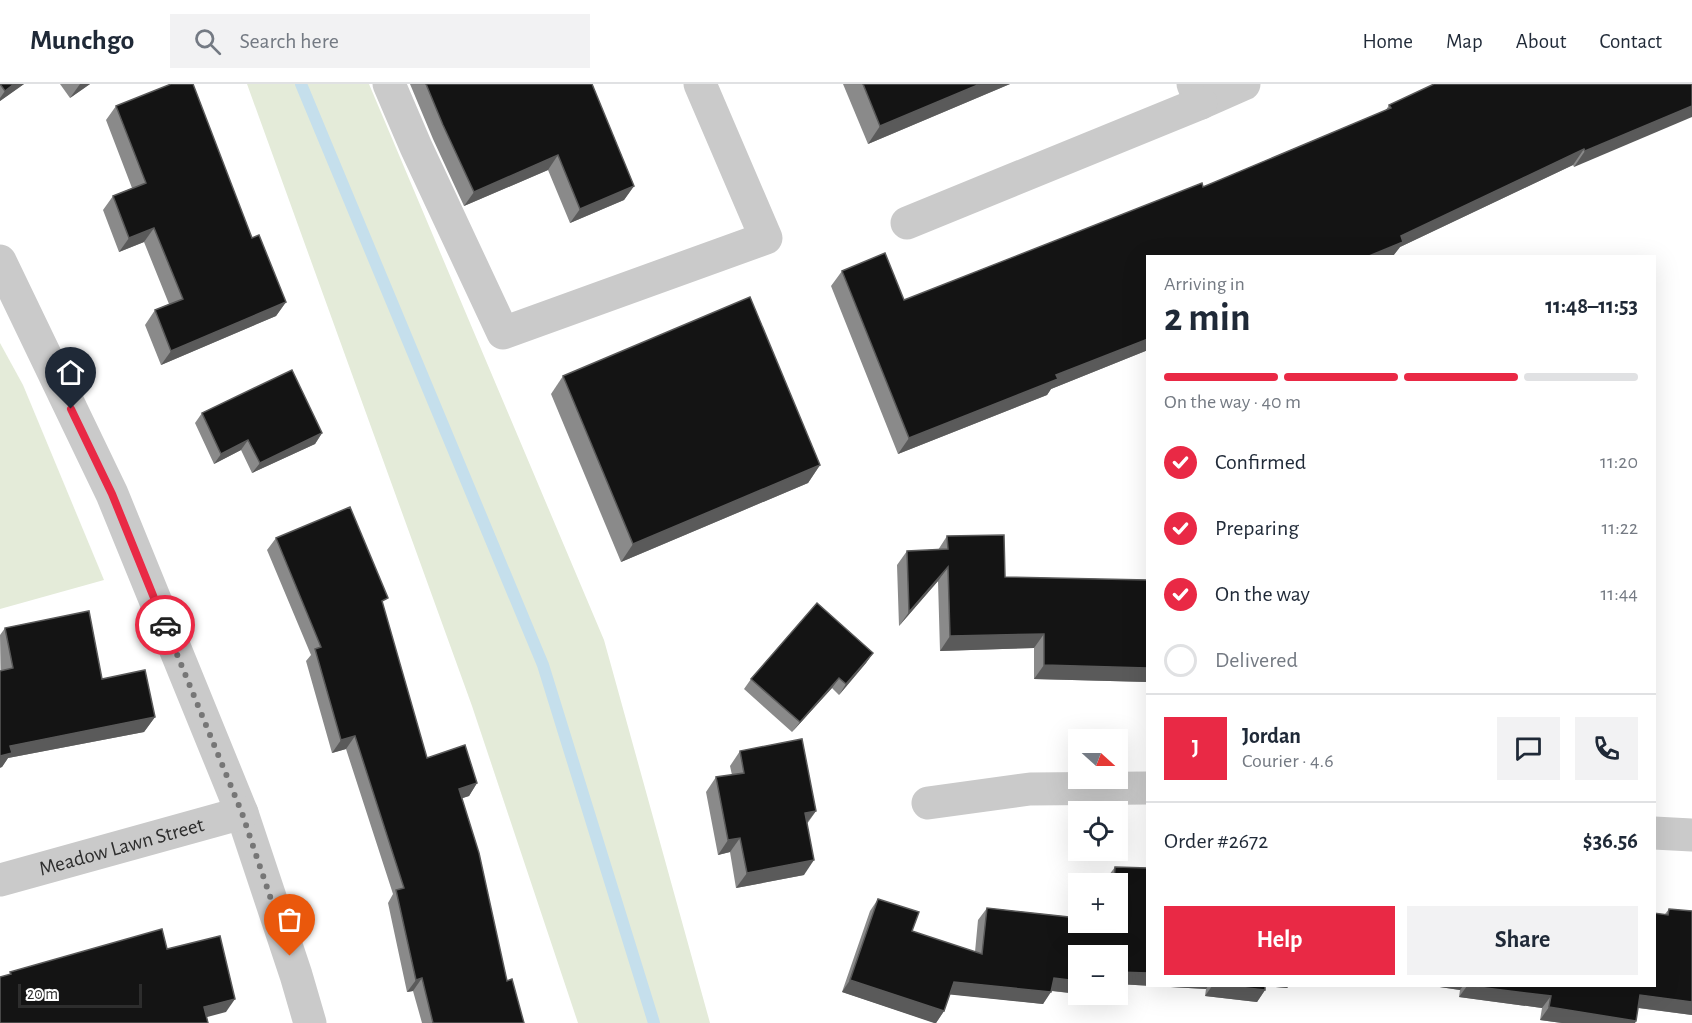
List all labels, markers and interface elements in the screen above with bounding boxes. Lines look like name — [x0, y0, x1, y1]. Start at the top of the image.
search box — [170, 14, 590, 68]
icon: search — [191, 25, 224, 58]
text: Munchgo — [30, 27, 134, 55]
text: Search here — [239, 30, 339, 52]
text: Home — [1362, 31, 1413, 52]
text: Map — [1446, 31, 1483, 52]
text: About — [1516, 31, 1566, 52]
text: Contact — [1599, 31, 1662, 52]
text: Arriving in — [1164, 274, 1245, 294]
text: 11:48–11:53 — [1545, 295, 1638, 317]
text: 2 min — [1164, 299, 1251, 338]
pin — [45, 347, 96, 409]
icon: home — [54, 356, 87, 389]
text: On the way · 40 m — [1164, 392, 1301, 412]
icon: check — [1164, 446, 1197, 479]
text: Confirmed — [1215, 451, 1306, 473]
text: 11:20 — [1600, 452, 1638, 472]
icon: check — [1164, 512, 1197, 545]
text: Preparing — [1215, 517, 1299, 539]
text: 11:22 — [1601, 518, 1638, 538]
icon: check — [1164, 578, 1197, 611]
text: On the way — [1215, 583, 1310, 605]
text: 11:44 — [1600, 584, 1638, 604]
courier — [135, 595, 195, 655]
icon: car — [149, 609, 182, 642]
text: Delivered — [1215, 649, 1298, 671]
button: chat — [1497, 717, 1560, 780]
button: phone — [1575, 717, 1638, 780]
text: Jordan — [1242, 725, 1301, 747]
north arrow — [1068, 729, 1128, 789]
map controls — [1068, 729, 1128, 1005]
text: J — [1192, 737, 1199, 759]
text: Courier · 4.6 — [1242, 751, 1334, 771]
button: locate — [1068, 801, 1128, 861]
street label: Meadow Lawn Street — [37, 814, 207, 880]
text: Order #2672 — [1164, 830, 1268, 852]
text: $36.56 — [1583, 830, 1638, 852]
button: + — [1068, 873, 1128, 933]
pin — [264, 894, 315, 956]
icon: bag — [273, 903, 306, 936]
button: Help — [1164, 906, 1395, 975]
button: Share — [1407, 906, 1638, 975]
button: − — [1068, 945, 1128, 1005]
scale bar — [18, 981, 142, 1008]
text: 20 m — [27, 986, 58, 1002]

